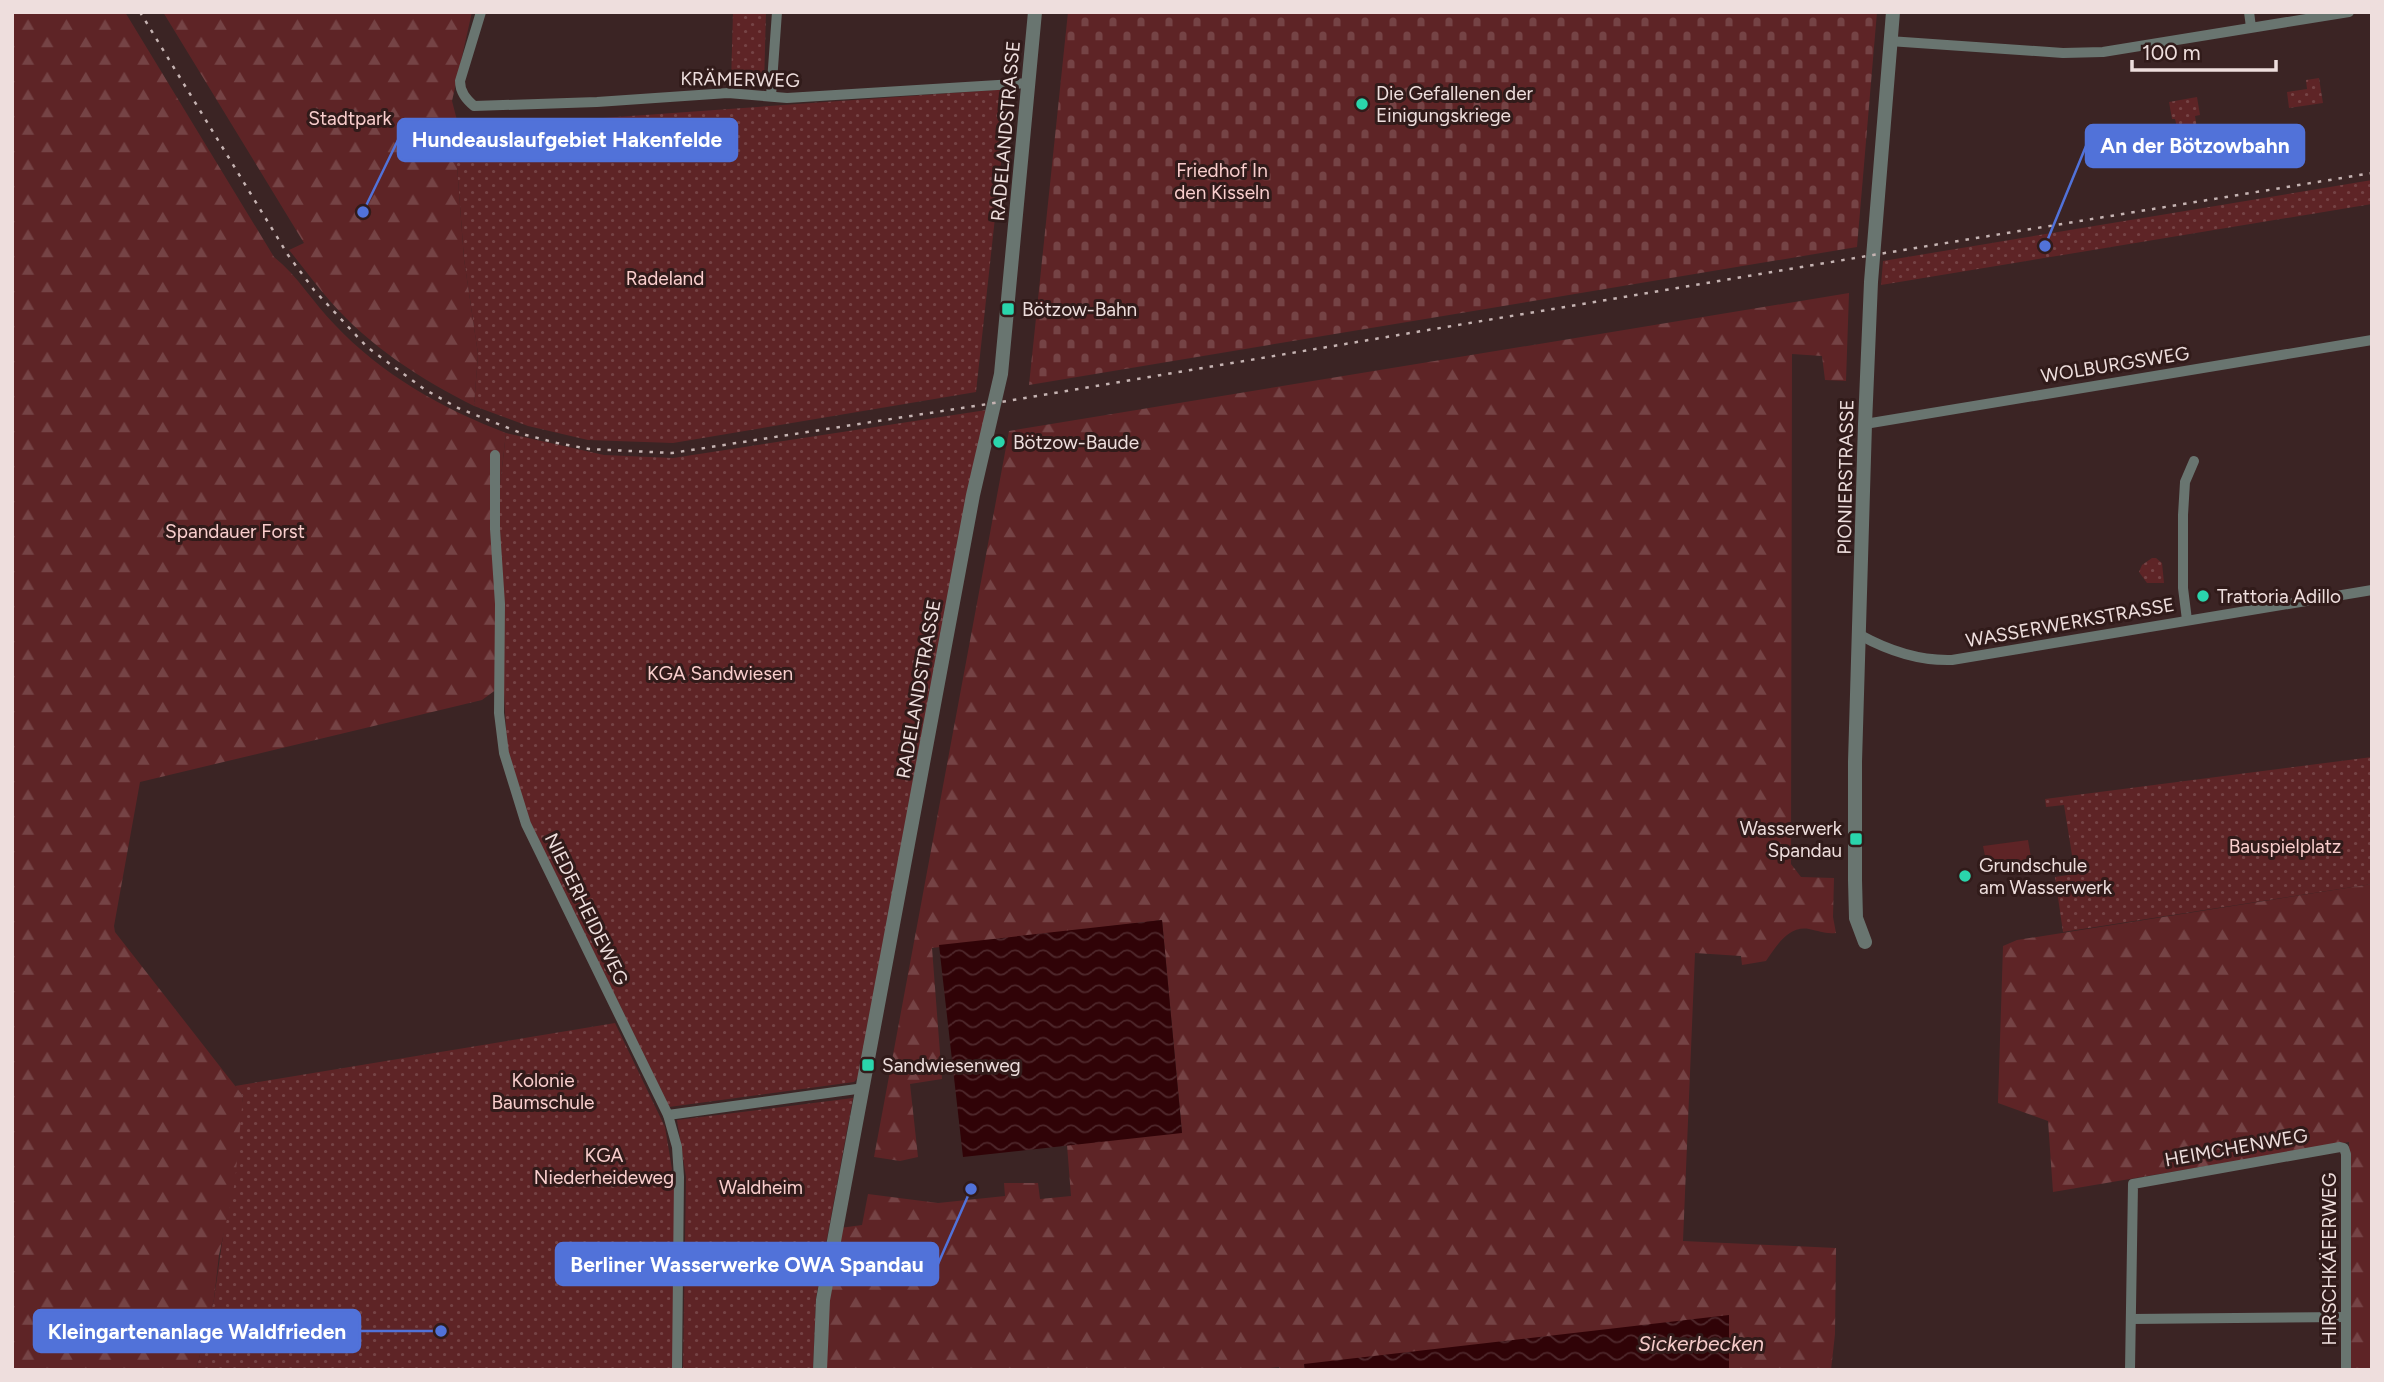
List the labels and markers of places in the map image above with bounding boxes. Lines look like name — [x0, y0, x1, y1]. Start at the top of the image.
place label: Die Gefallenen der Einigungskriege — [1376, 82, 1534, 127]
marker: Die Gefallenen der Einigungskriege — [1354, 96, 1370, 112]
callout: Hundeauslaufgebiet Hakenfelde — [398, 119, 737, 161]
callout: An der Bötzowbahn — [2086, 125, 2304, 167]
place label: Bötzow-Bahn — [1022, 298, 1137, 321]
marker: Bötzow-Bahn — [1000, 301, 1016, 317]
place label: Bötzow-Baude — [1013, 431, 1139, 454]
marker: Bötzow-Baude — [991, 434, 1007, 450]
place label: Trattoria Adillo — [2217, 585, 2341, 608]
marker: Trattoria Adillo — [2195, 588, 2211, 604]
place label: Wasserwerk Spandau — [1740, 817, 1843, 862]
marker: Wasserwerk Spandau — [1848, 831, 1864, 847]
place label: Grundschule am Wasserwerk — [1979, 854, 2113, 899]
marker: Grundschule am Wasserwerk — [1957, 868, 1973, 884]
place label: Sandwiesenweg — [882, 1054, 1021, 1077]
marker: Sandwiesenweg — [860, 1057, 876, 1073]
callout: Berliner Wasserwerke OWA Spandau — [556, 1243, 938, 1285]
callout: Kleingartenanlage Waldfrieden — [34, 1310, 360, 1352]

